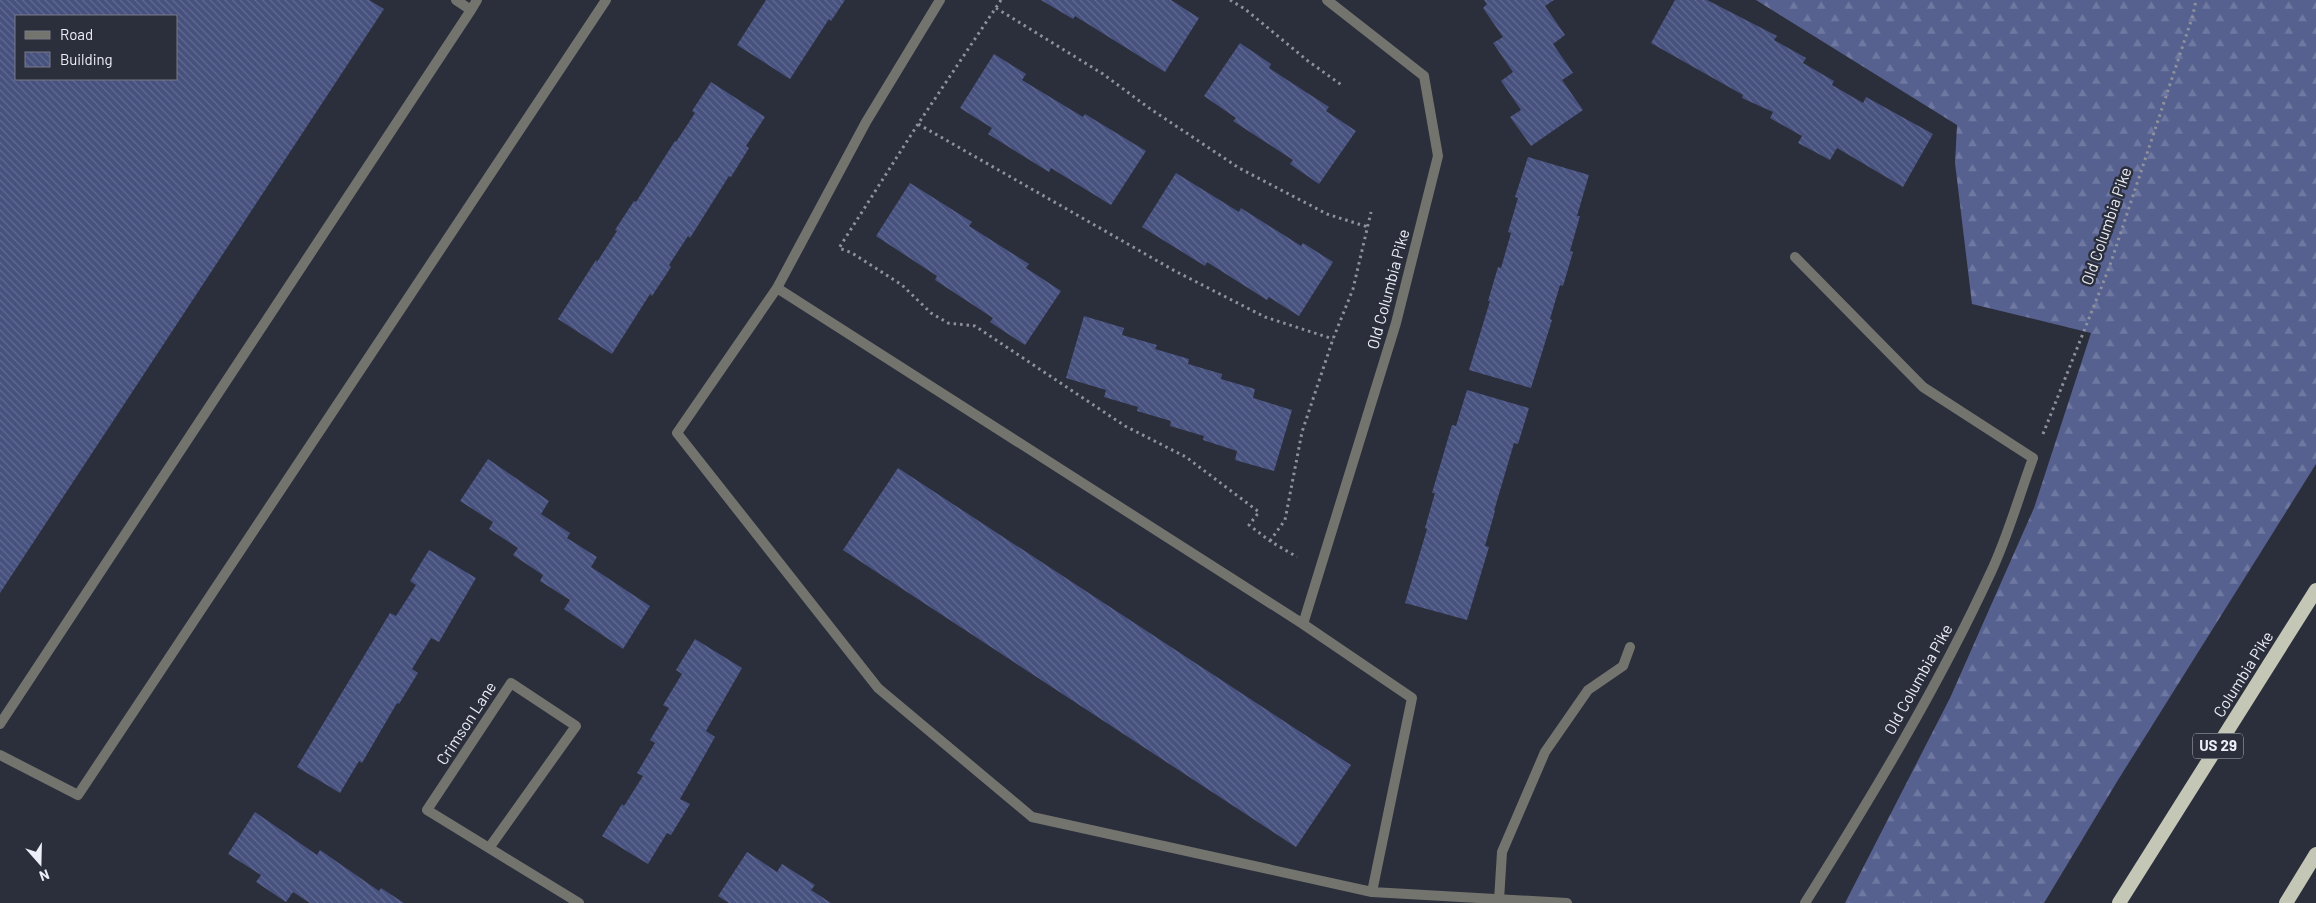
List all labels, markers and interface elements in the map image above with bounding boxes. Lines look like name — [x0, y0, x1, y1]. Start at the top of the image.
legend — [15, 15, 178, 80]
text: Road — [60, 25, 93, 43]
text: Building — [60, 50, 113, 68]
street label: Old Columbia Pike — [2076, 164, 2135, 287]
street label: Old Columbia Pike — [1362, 227, 1413, 351]
street label: Old Columbia Pike — [1879, 620, 1956, 737]
street label: Columbia Pike — [2209, 627, 2277, 720]
street label: Crimson Lane — [432, 678, 500, 768]
road number: US 29 — [2193, 734, 2243, 758]
north arrow — [15, 838, 65, 888]
text: N — [37, 866, 52, 885]

